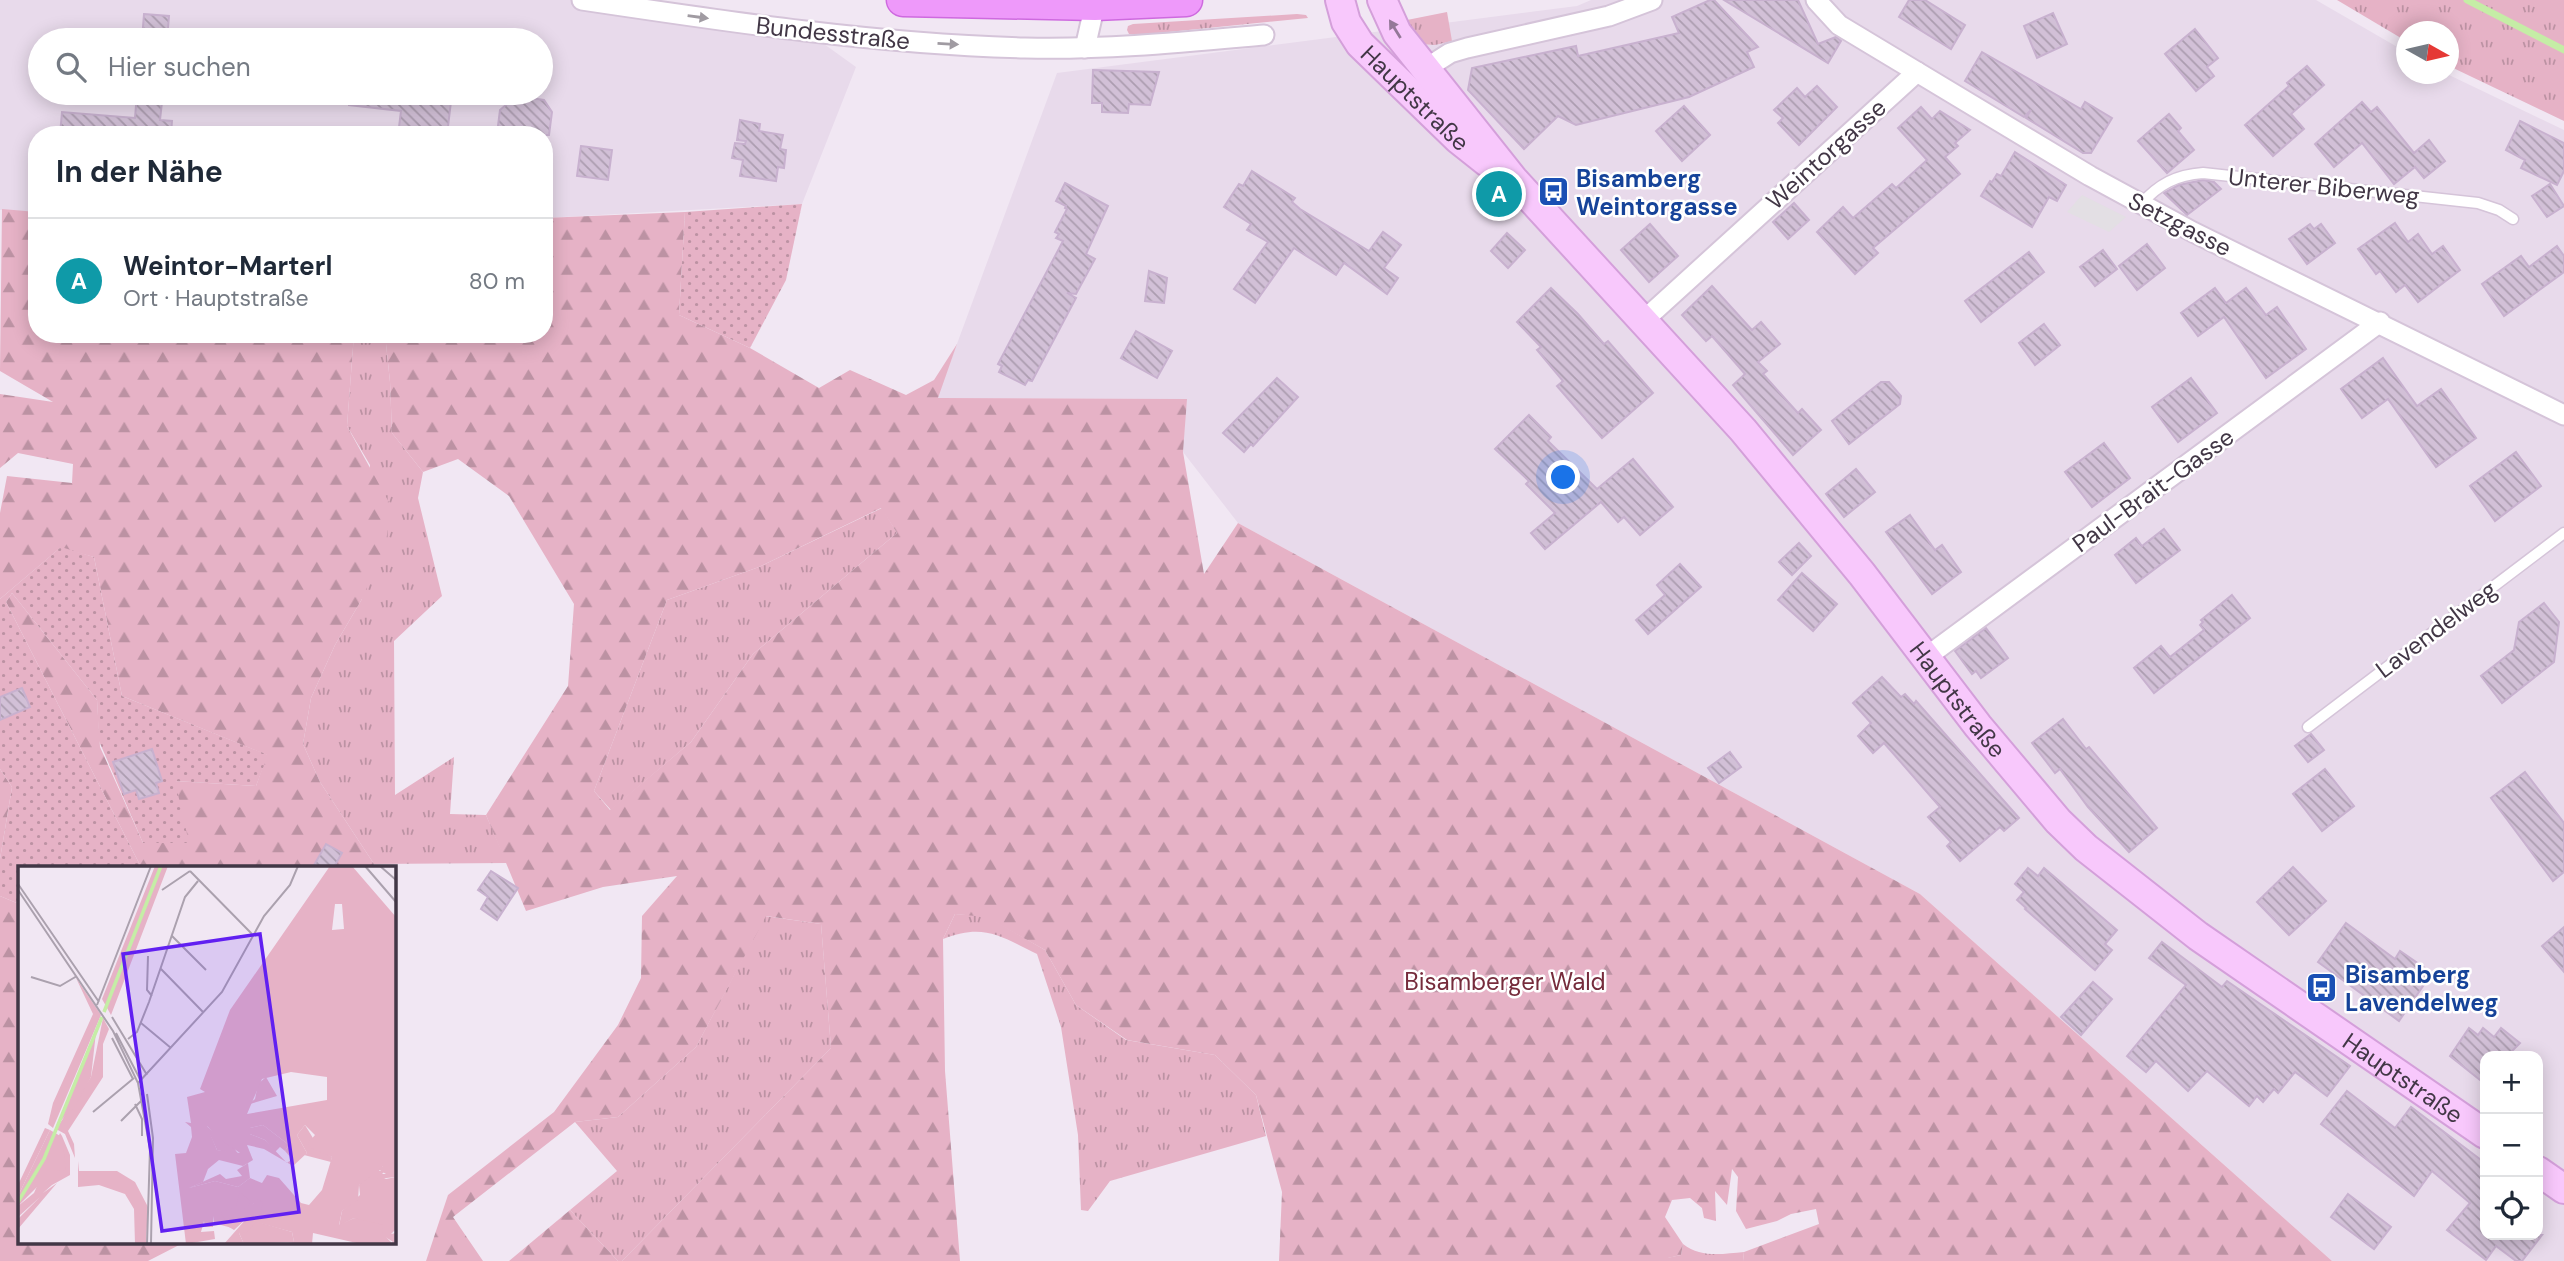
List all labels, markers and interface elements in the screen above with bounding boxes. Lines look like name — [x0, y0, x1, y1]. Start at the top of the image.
street label: Bundesstraße — [754, 9, 912, 57]
one-way arrow — [687, 11, 709, 22]
one-way arrow — [1388, 19, 1401, 39]
north arrow — [2396, 21, 2459, 84]
search box — [28, 28, 553, 105]
street label: Hauptstraße — [1355, 38, 1476, 158]
one-way arrow — [937, 39, 959, 50]
icon: search — [52, 48, 90, 86]
text: Hier suchen — [108, 50, 251, 84]
street label: Weintorgasse — [1759, 92, 1893, 216]
text: In der Nähe — [56, 152, 223, 191]
street label: Unterer Biberweg — [2227, 161, 2421, 211]
place label: Bisamberg Weintorgasse — [1576, 163, 1738, 222]
pin: A — [1476, 168, 1522, 220]
bus stop icon: Bisamberg Weintorgasse — [1536, 175, 1570, 209]
street label: Setzgasse — [2123, 185, 2237, 263]
text: Weintor-Marterl — [123, 249, 332, 283]
text: A — [71, 266, 87, 296]
text: 80 m — [469, 266, 525, 296]
text: Ort · Hauptstraße — [123, 283, 308, 313]
street label: Paul-Brait-Gasse — [2066, 421, 2240, 559]
your location — [1546, 460, 1580, 494]
street label: Lavendelweg — [2369, 573, 2503, 685]
street label: Hauptstraße — [1903, 635, 2013, 764]
inset map — [18, 866, 396, 1244]
place label: Bisamberg Lavendelweg — [2345, 959, 2499, 1018]
park label: Bisamberger Wald — [1404, 966, 1606, 997]
bus stop icon: Bisamberg Lavendelweg — [2305, 971, 2339, 1005]
street label: Hauptstraße — [2337, 1025, 2469, 1130]
map controls — [2480, 1051, 2543, 1240]
button: + — [2480, 1051, 2543, 1114]
button: − — [2480, 1114, 2543, 1177]
button: locate — [2480, 1177, 2543, 1240]

